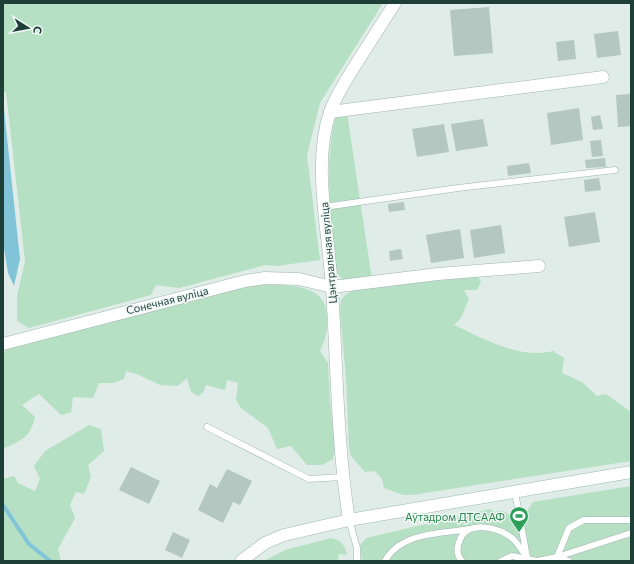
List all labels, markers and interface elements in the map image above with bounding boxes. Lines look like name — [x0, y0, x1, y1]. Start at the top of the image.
north arrow — [8, 8, 48, 48]
text: С — [31, 25, 45, 35]
street label: Цэнтральная вуліца — [317, 202, 339, 304]
street label: Сонечная вуліца — [125, 283, 209, 317]
sports icon: Аўтадром ДТСААФ — [508, 505, 530, 533]
place label: Аўтадром ДТСААФ — [405, 510, 505, 523]

